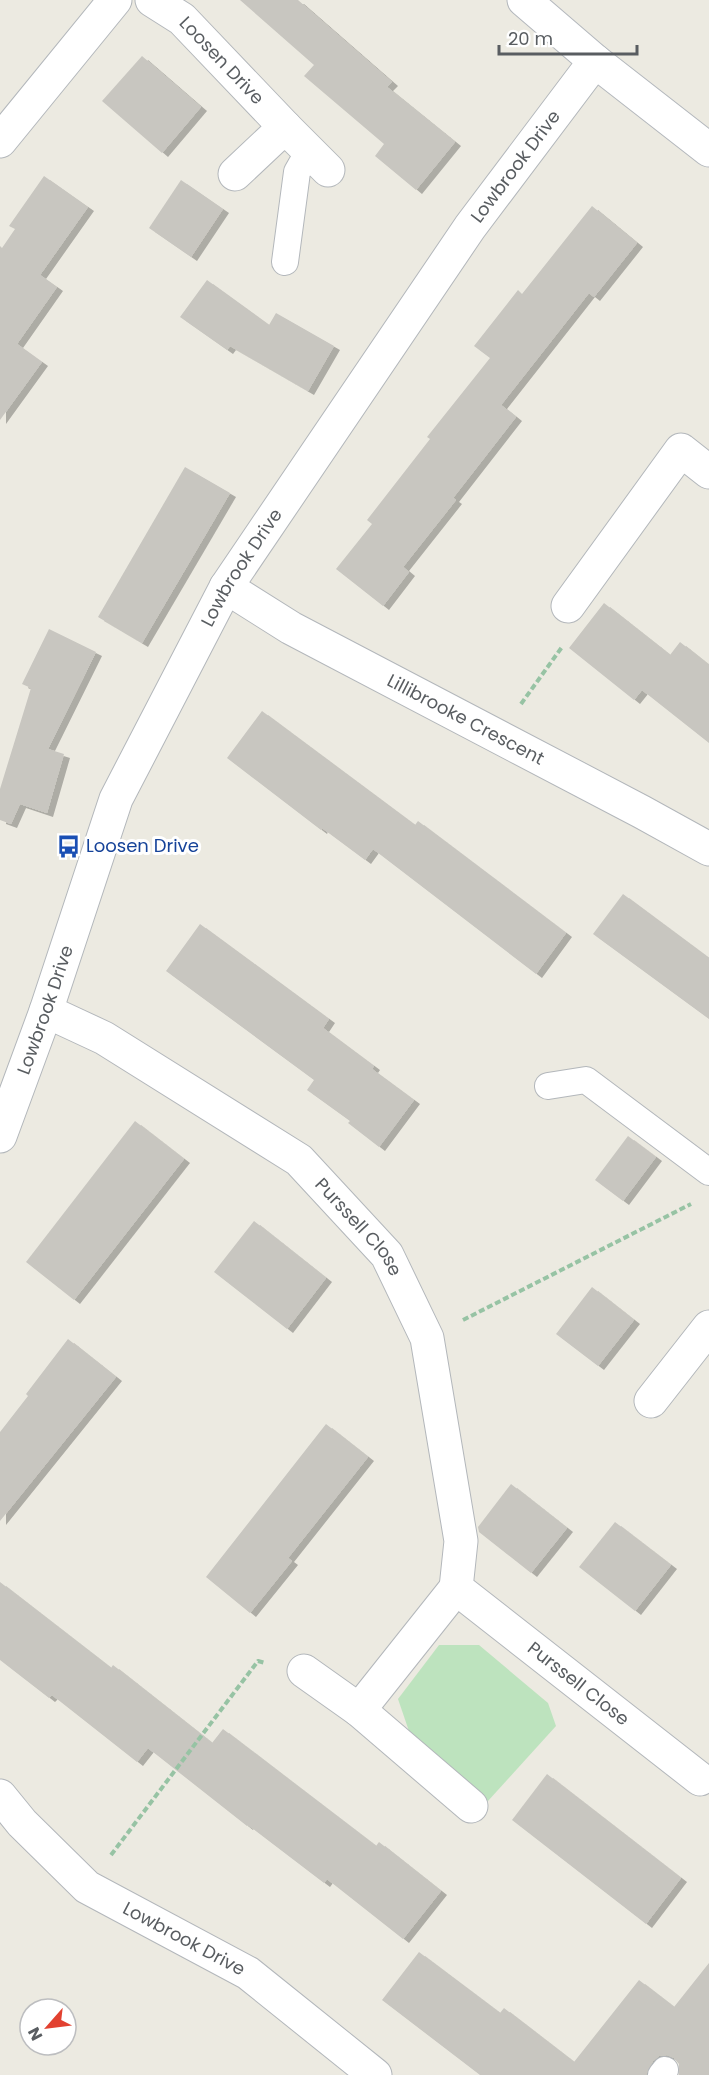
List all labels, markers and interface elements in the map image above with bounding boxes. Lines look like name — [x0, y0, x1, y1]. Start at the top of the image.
street label: Loosen Drive — [174, 11, 270, 110]
scale bar — [499, 18, 637, 56]
text: 20 m — [508, 26, 553, 51]
street label: Lowbrook Drive — [465, 105, 566, 228]
street label: Lowbrook Drive — [195, 503, 288, 631]
street label: Lillibrooke Crescent — [383, 668, 549, 771]
bus stop icon: Loosen Drive — [55, 833, 81, 859]
place label: Loosen Drive — [86, 833, 199, 858]
street label: Lowbrook Drive — [11, 942, 79, 1078]
street label: Purssell Close — [310, 1172, 408, 1280]
street label: Purssell Close — [523, 1636, 635, 1731]
street label: Lowbrook Drive — [119, 1895, 250, 1981]
north arrow — [18, 1997, 78, 2057]
text: N — [22, 2023, 48, 2045]

